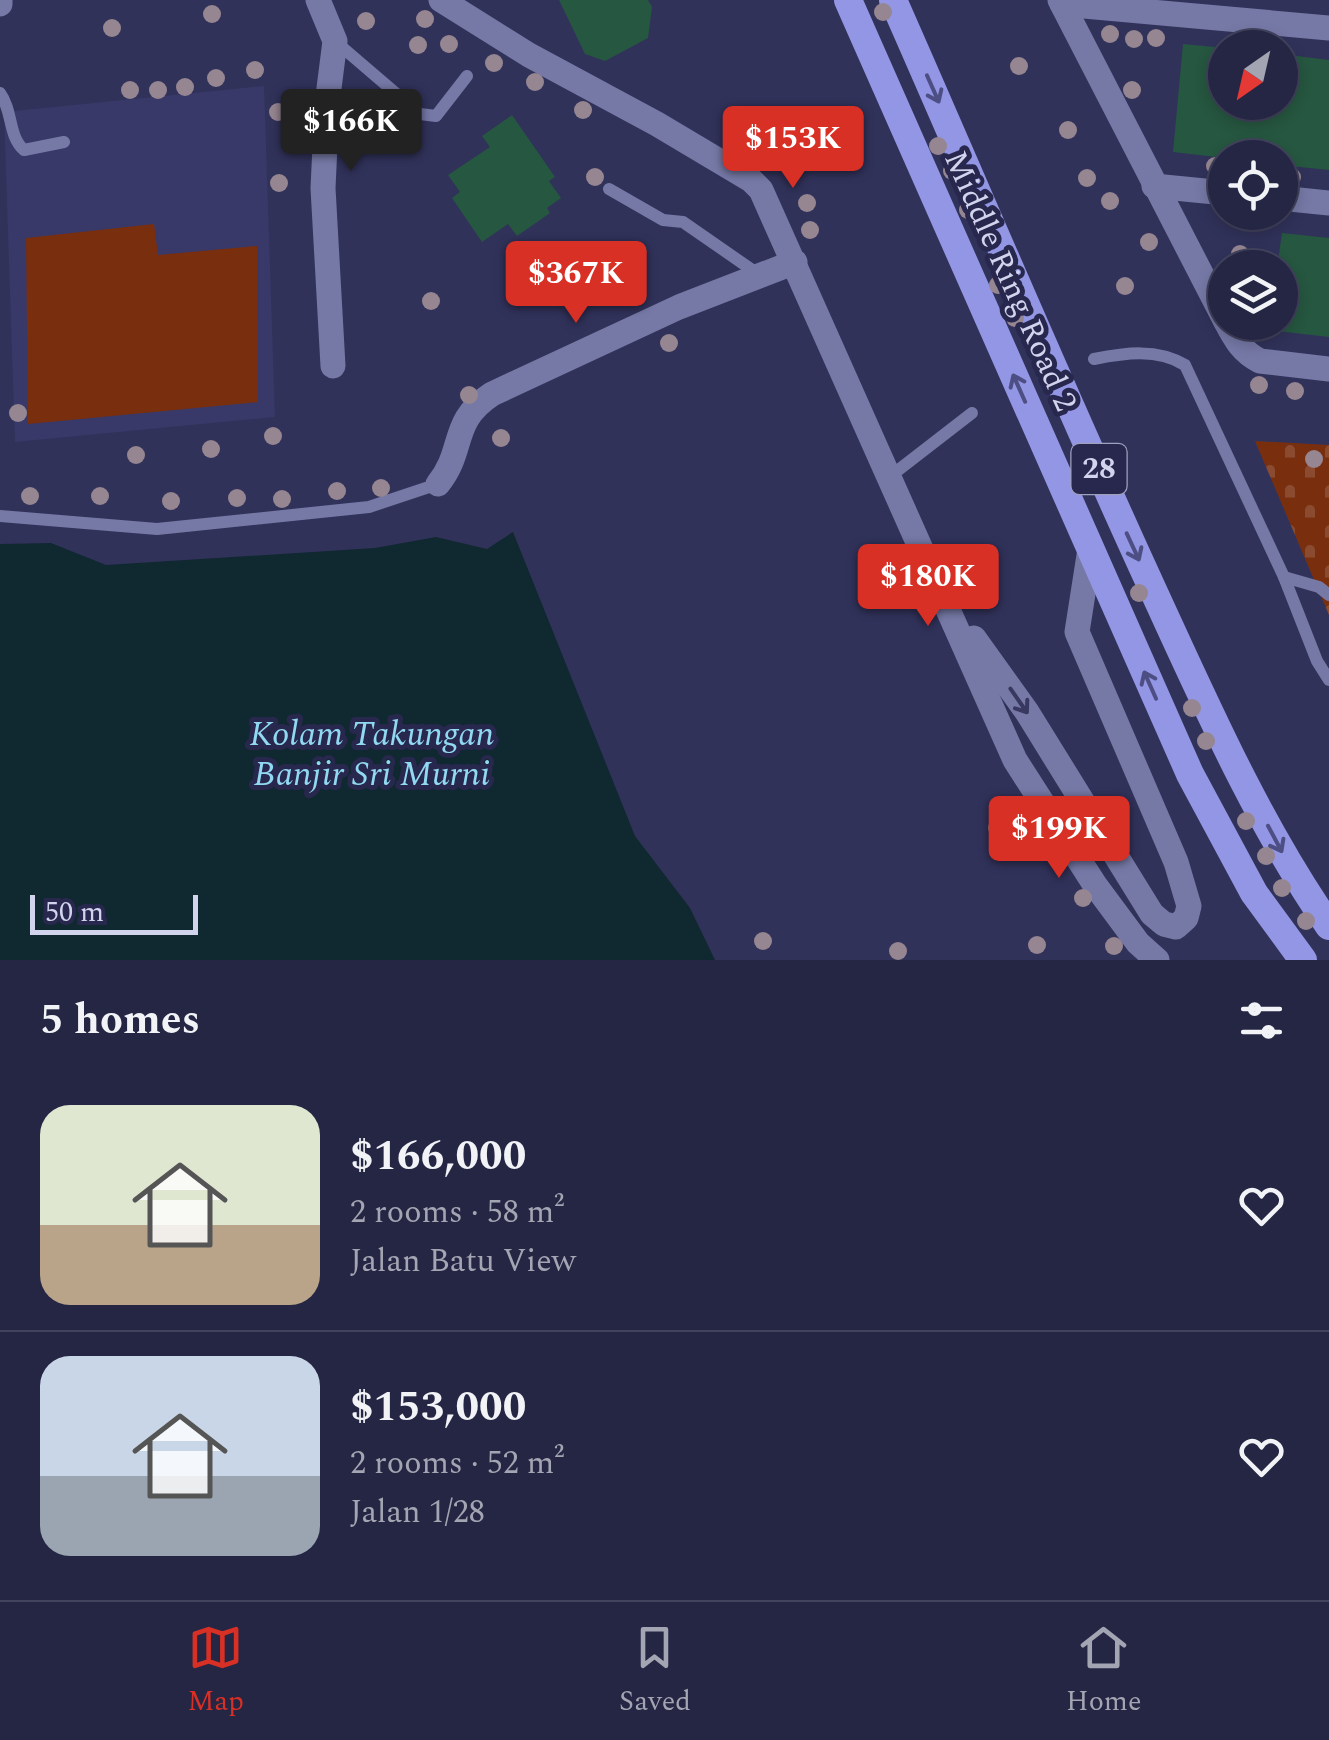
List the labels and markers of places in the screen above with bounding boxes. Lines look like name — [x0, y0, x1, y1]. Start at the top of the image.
pin: $166K — [281, 89, 421, 174]
pin: $153K — [723, 106, 863, 191]
pin: $367K — [506, 241, 646, 326]
pin: $180K — [858, 544, 998, 629]
pin: $199K — [989, 796, 1129, 881]

